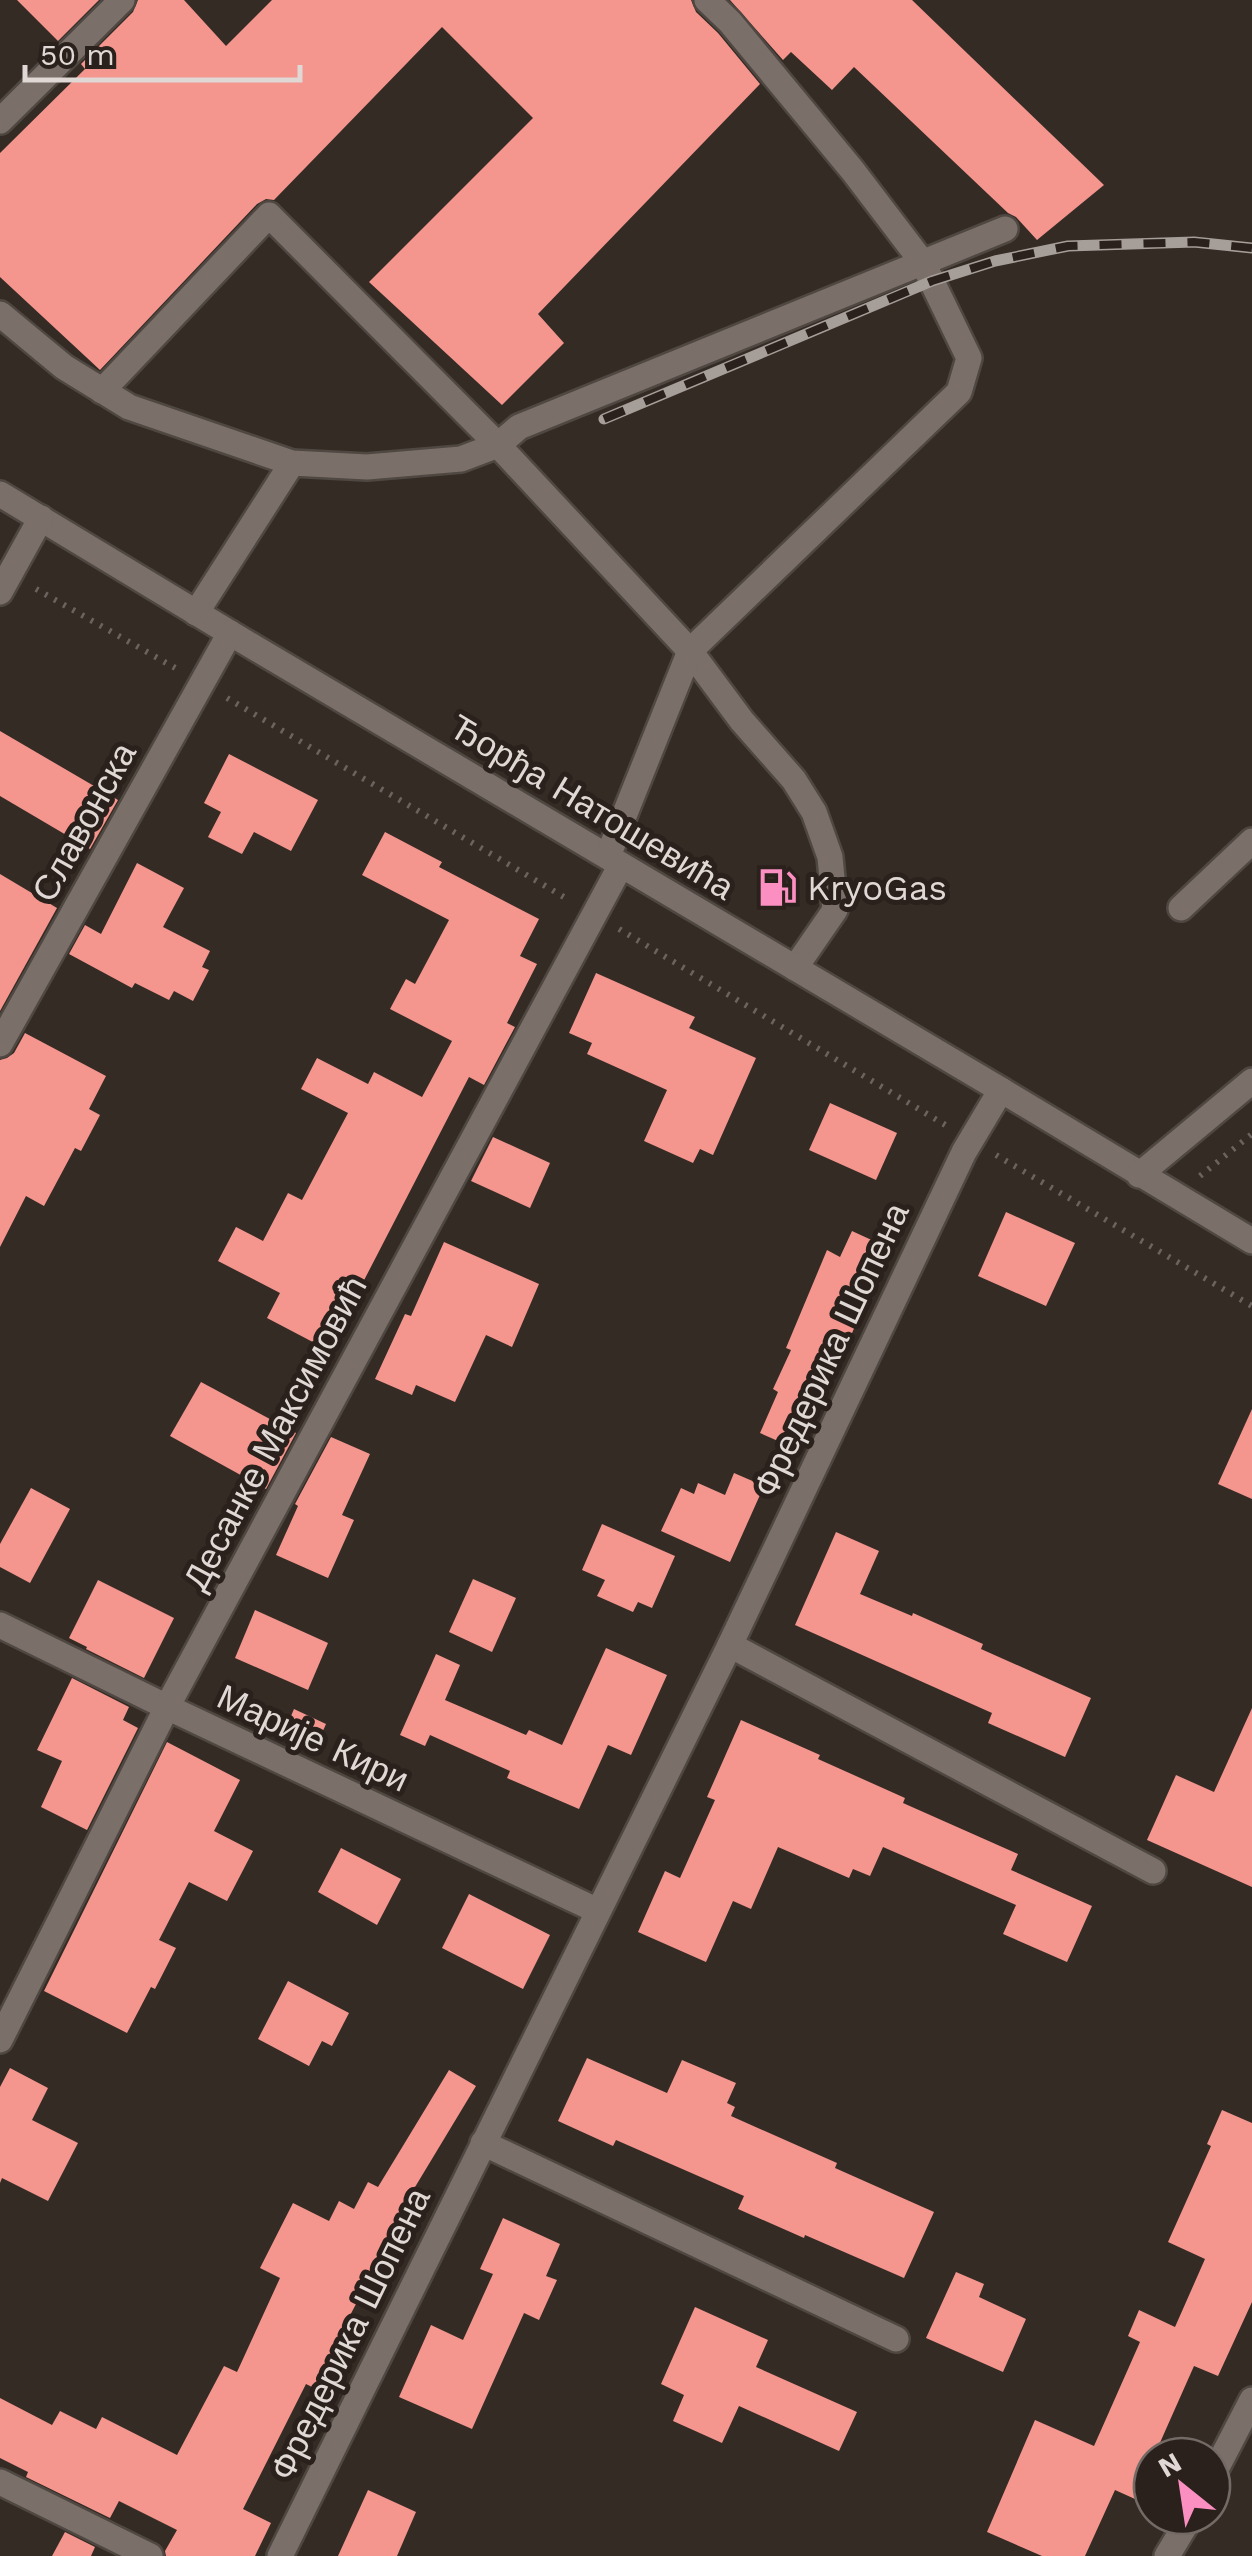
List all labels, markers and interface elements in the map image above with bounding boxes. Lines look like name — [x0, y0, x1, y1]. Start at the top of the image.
scale bar — [25, 20, 300, 82]
text: 50 m — [40, 37, 115, 72]
street label: Ђорђа Натошевића — [442, 706, 742, 909]
street label: Славонска — [23, 735, 145, 909]
fuel station icon: KryoGas — [756, 867, 798, 909]
place label: KryoGas — [807, 867, 947, 909]
street label: Фредерика Шопена — [744, 1196, 918, 1504]
street label: Десанке Максимовић — [174, 1269, 376, 1597]
street label: Марије Кири — [211, 1675, 415, 1801]
street label: Фредерика Шопена — [261, 2181, 439, 2487]
north arrow — [1132, 2436, 1232, 2536]
text: N — [1153, 2445, 1187, 2484]

